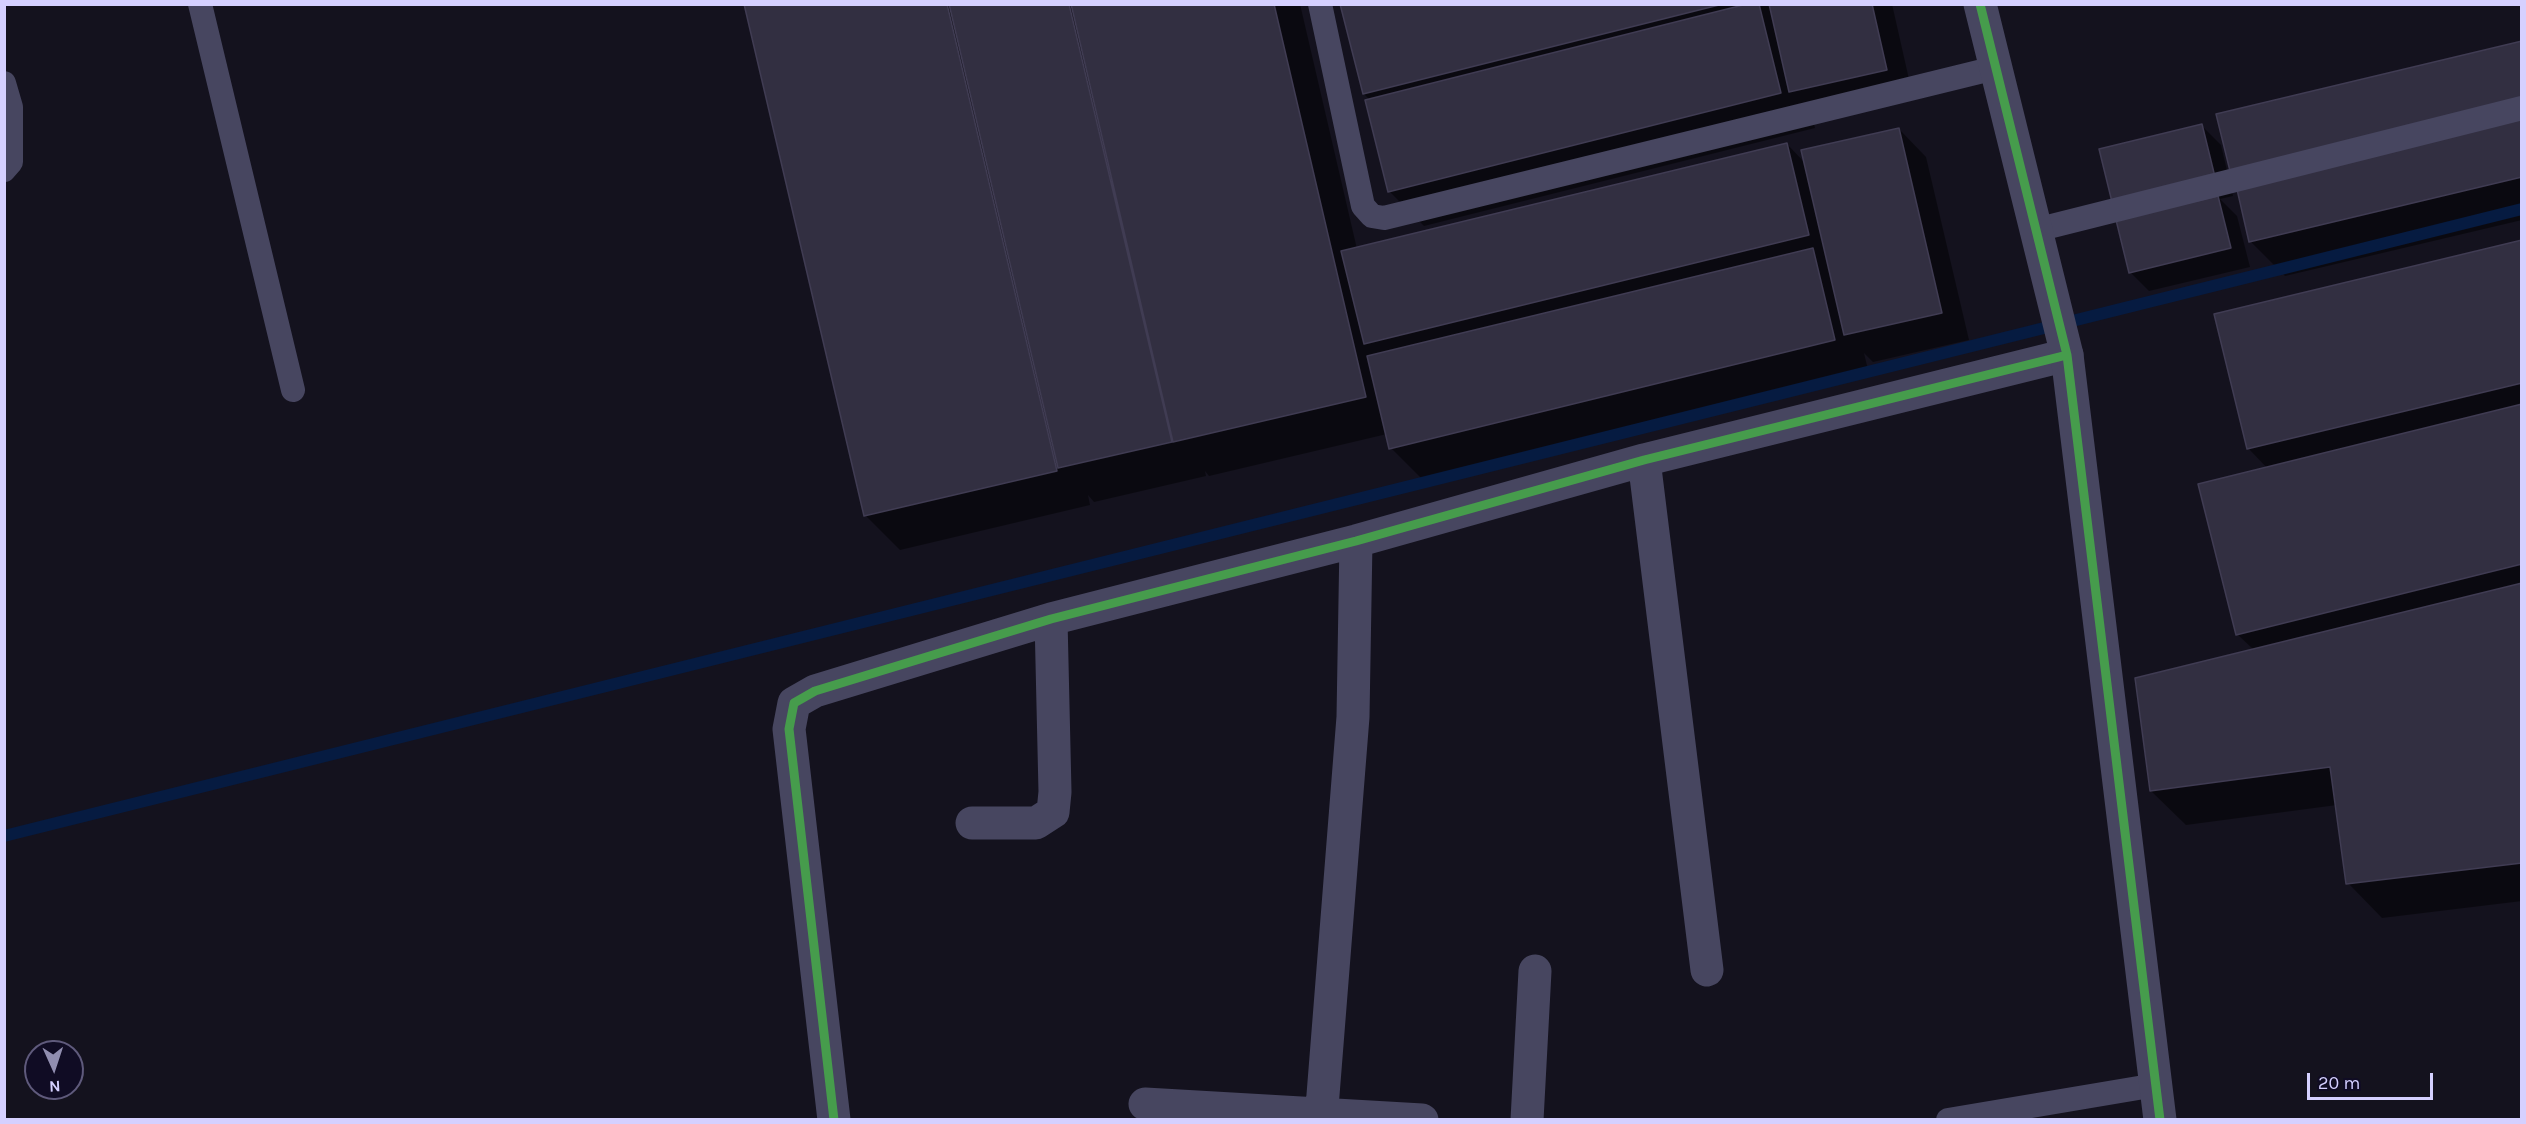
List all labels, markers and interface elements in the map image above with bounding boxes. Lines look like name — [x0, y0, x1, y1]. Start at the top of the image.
north arrow — [24, 1040, 84, 1100]
scale bar — [2310, 1061, 2436, 1099]
text: 20 m — [2318, 1072, 2360, 1094]
text: N — [49, 1077, 61, 1096]

